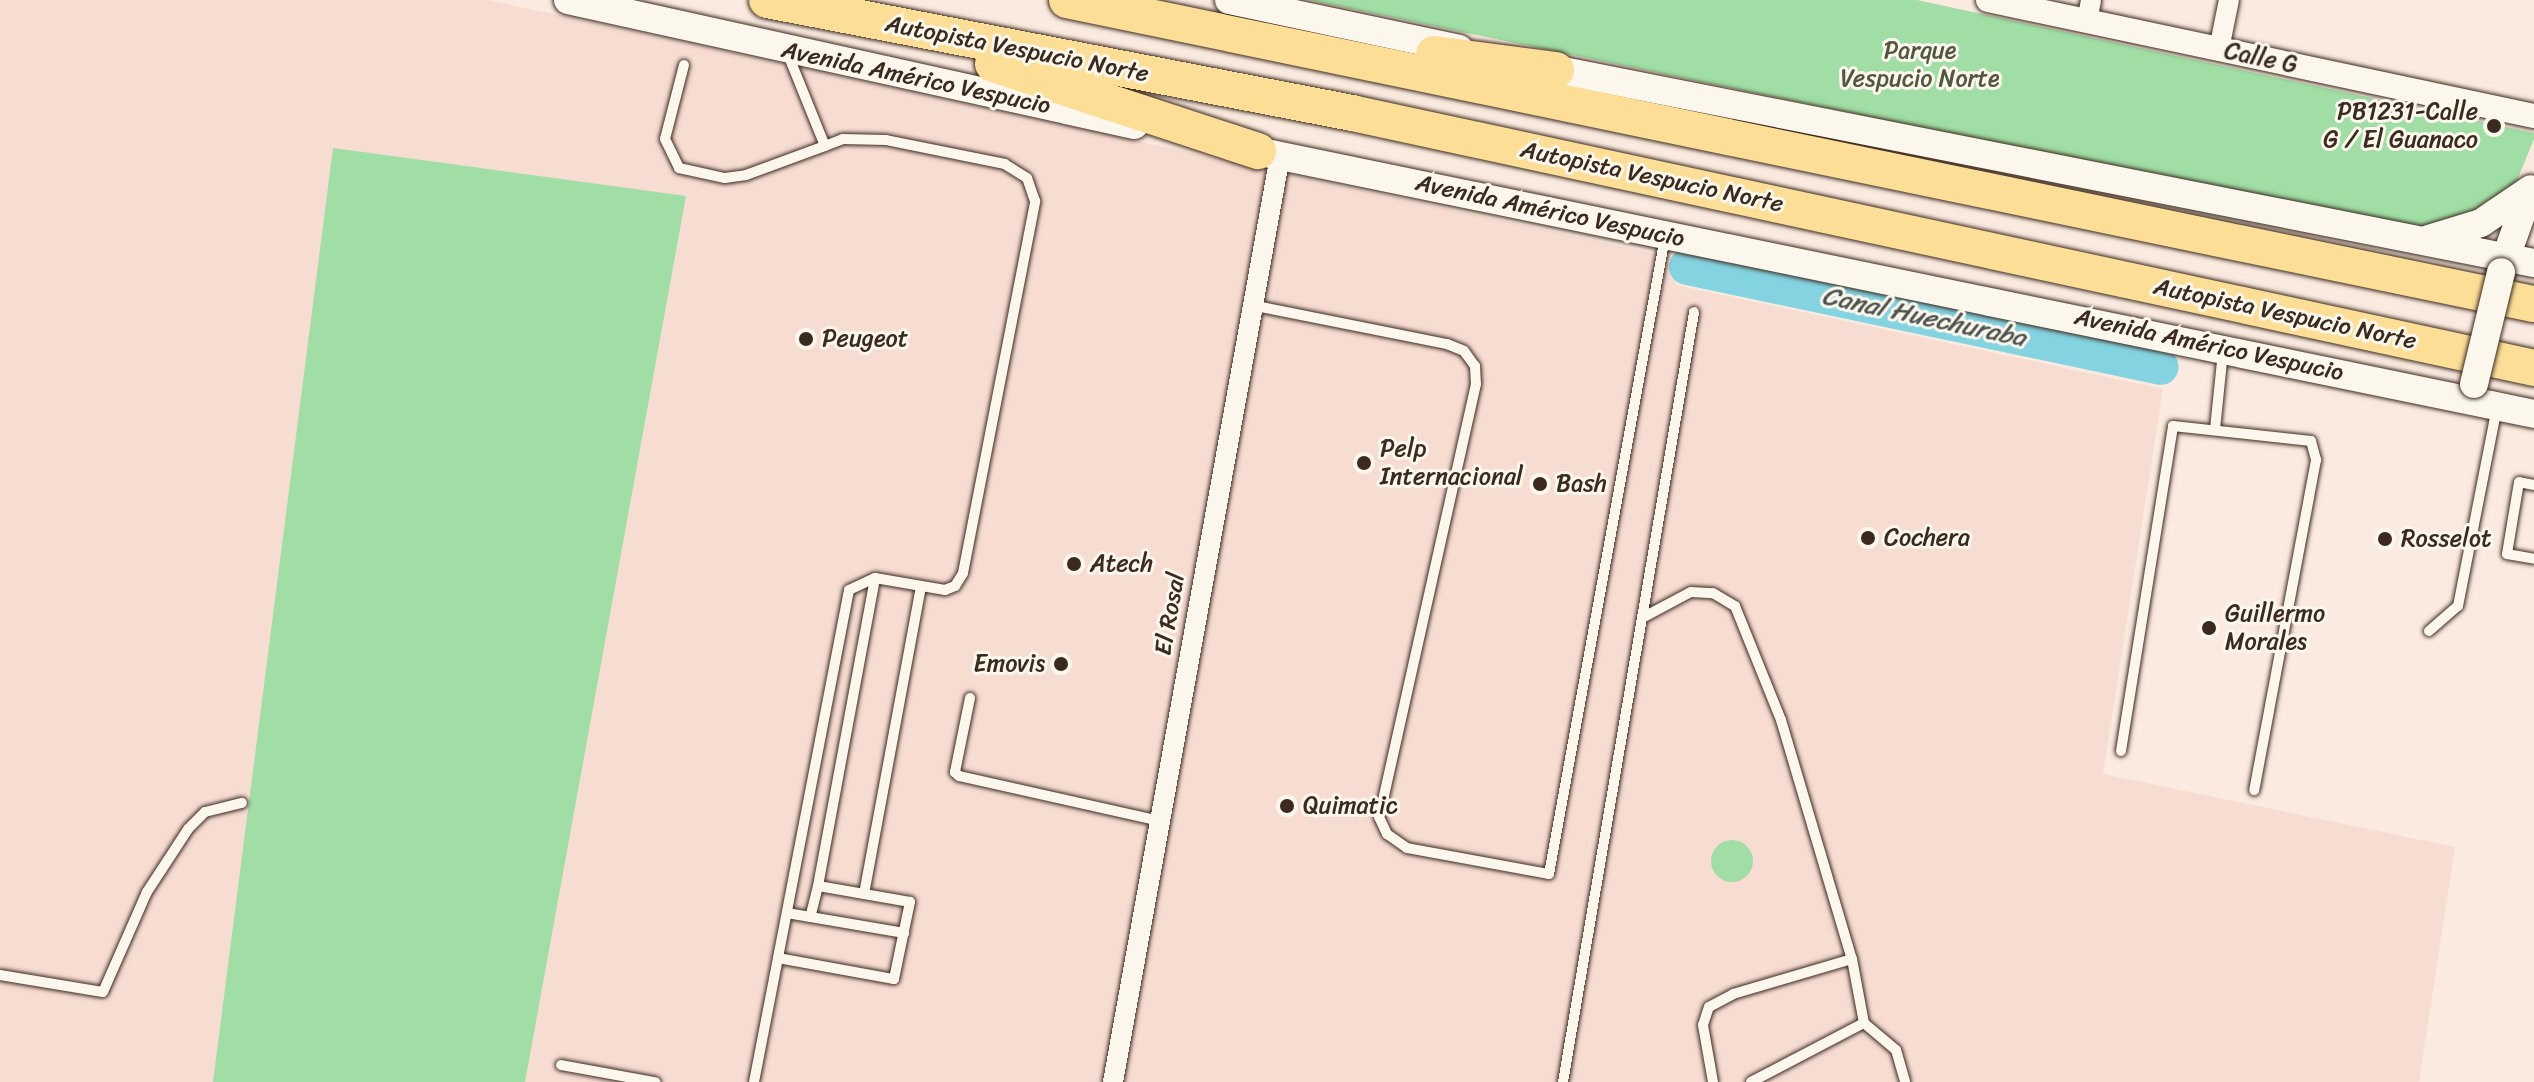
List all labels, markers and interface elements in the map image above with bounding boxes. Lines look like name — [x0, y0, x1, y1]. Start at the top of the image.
street label: Autopista Vespucio Norte — [882, 9, 1152, 89]
street label: Avenida Américo Vespucio — [778, 35, 1054, 121]
street label: Calle G — [2222, 36, 2300, 80]
park label: Parque Vespucio Norte — [1840, 37, 2000, 93]
place label: PB1231-Calle G / El Guanaco — [2323, 98, 2478, 154]
marker: PB1231-Calle G / El Guanaco — [2485, 117, 2503, 135]
street label: Autopista Vespucio Norte — [1517, 135, 1787, 219]
street label: Avenida Américo Vespucio — [1412, 168, 1688, 254]
street label: Autopista Vespucio Norte — [2150, 272, 2420, 356]
water label: Canal Huechuraba — [1819, 280, 2029, 354]
street label: Avenida Américo Vespucio — [2071, 302, 2347, 388]
place label: Peugeot — [822, 325, 908, 353]
marker: Peugeot — [797, 330, 815, 348]
place label: Pelp Internacional — [1380, 435, 1523, 491]
marker: Pelp Internacional — [1355, 454, 1373, 472]
place label: Bash — [1556, 470, 1607, 498]
marker: Bash — [1531, 475, 1549, 493]
place label: Cochera — [1884, 524, 1970, 552]
place label: Rosselot — [2401, 525, 2491, 553]
marker: Cochera — [1859, 529, 1877, 547]
marker: Rosselot — [2376, 530, 2394, 548]
place label: Atech — [1090, 550, 1153, 578]
marker: Atech — [1065, 555, 1083, 573]
street label: El Rosal — [1149, 571, 1191, 657]
place label: Guillermo Morales — [2225, 600, 2325, 656]
marker: Guillermo Morales — [2200, 619, 2218, 637]
place label: Emovis — [973, 650, 1045, 678]
marker: Emovis — [1052, 655, 1070, 673]
place label: Quimatic — [1303, 792, 1398, 820]
marker: Quimatic — [1278, 797, 1296, 815]

